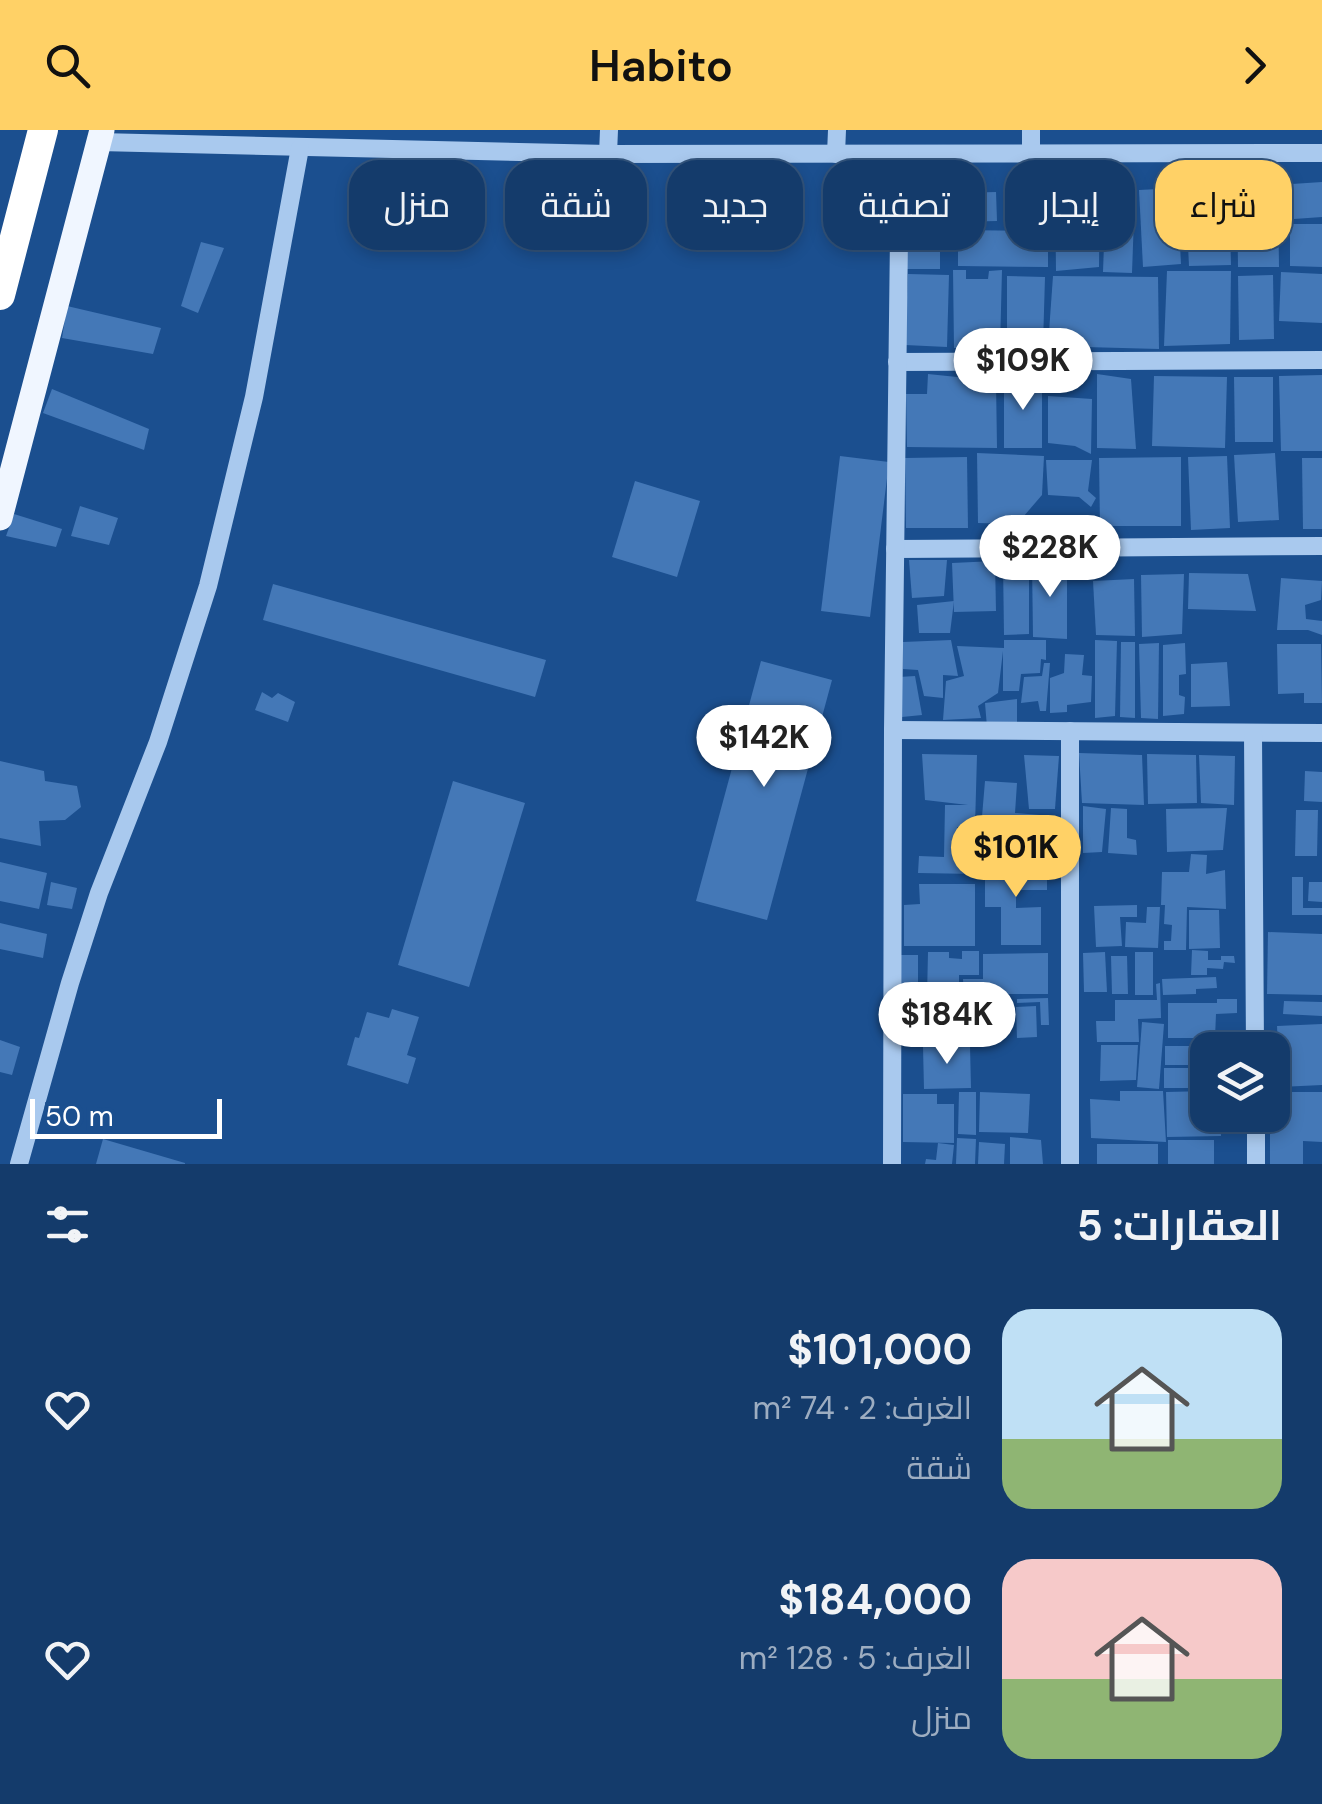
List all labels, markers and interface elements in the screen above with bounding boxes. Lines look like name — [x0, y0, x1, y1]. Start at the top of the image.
text: Habito — [589, 36, 733, 95]
icon: search — [40, 38, 95, 93]
icon: forward — [1227, 38, 1282, 93]
chip: منزل — [349, 160, 485, 250]
chip: شقة — [505, 160, 647, 250]
chip: جديد — [667, 160, 803, 250]
chip: تصفية — [823, 160, 985, 250]
chip: إيجار — [1005, 160, 1135, 250]
chip: شراء — [1155, 160, 1292, 250]
pin: $109K — [953, 328, 1093, 413]
text: $109K — [976, 339, 1070, 381]
pin: $228K — [980, 515, 1120, 600]
text: $228K — [1001, 526, 1099, 568]
pin: $142K — [694, 705, 834, 790]
text: $142K — [718, 716, 810, 758]
pin: $101K — [946, 815, 1086, 900]
text: $101K — [973, 826, 1059, 868]
pin: $184K — [877, 982, 1017, 1067]
text: $184K — [901, 993, 993, 1035]
map controls — [1190, 1032, 1290, 1132]
button: layers — [1190, 1032, 1290, 1132]
scale bar — [30, 1094, 222, 1138]
text: 50 m — [45, 1098, 114, 1135]
icon: filters — [40, 1197, 95, 1252]
text: العقارات: 5 — [1077, 1198, 1282, 1253]
text: $101,000 — [787, 1322, 972, 1377]
icon: home — [1082, 1349, 1202, 1469]
icon: heart — [40, 1382, 95, 1437]
text: الغرف: 2 · 74 m² — [753, 1387, 972, 1429]
text: شقة — [907, 1447, 972, 1489]
text: $184,000 — [778, 1572, 972, 1627]
icon: home — [1082, 1599, 1202, 1719]
icon: heart — [40, 1632, 95, 1687]
text: الغرف: 5 · 128 m² — [739, 1637, 972, 1679]
text: منزل — [911, 1697, 972, 1739]

